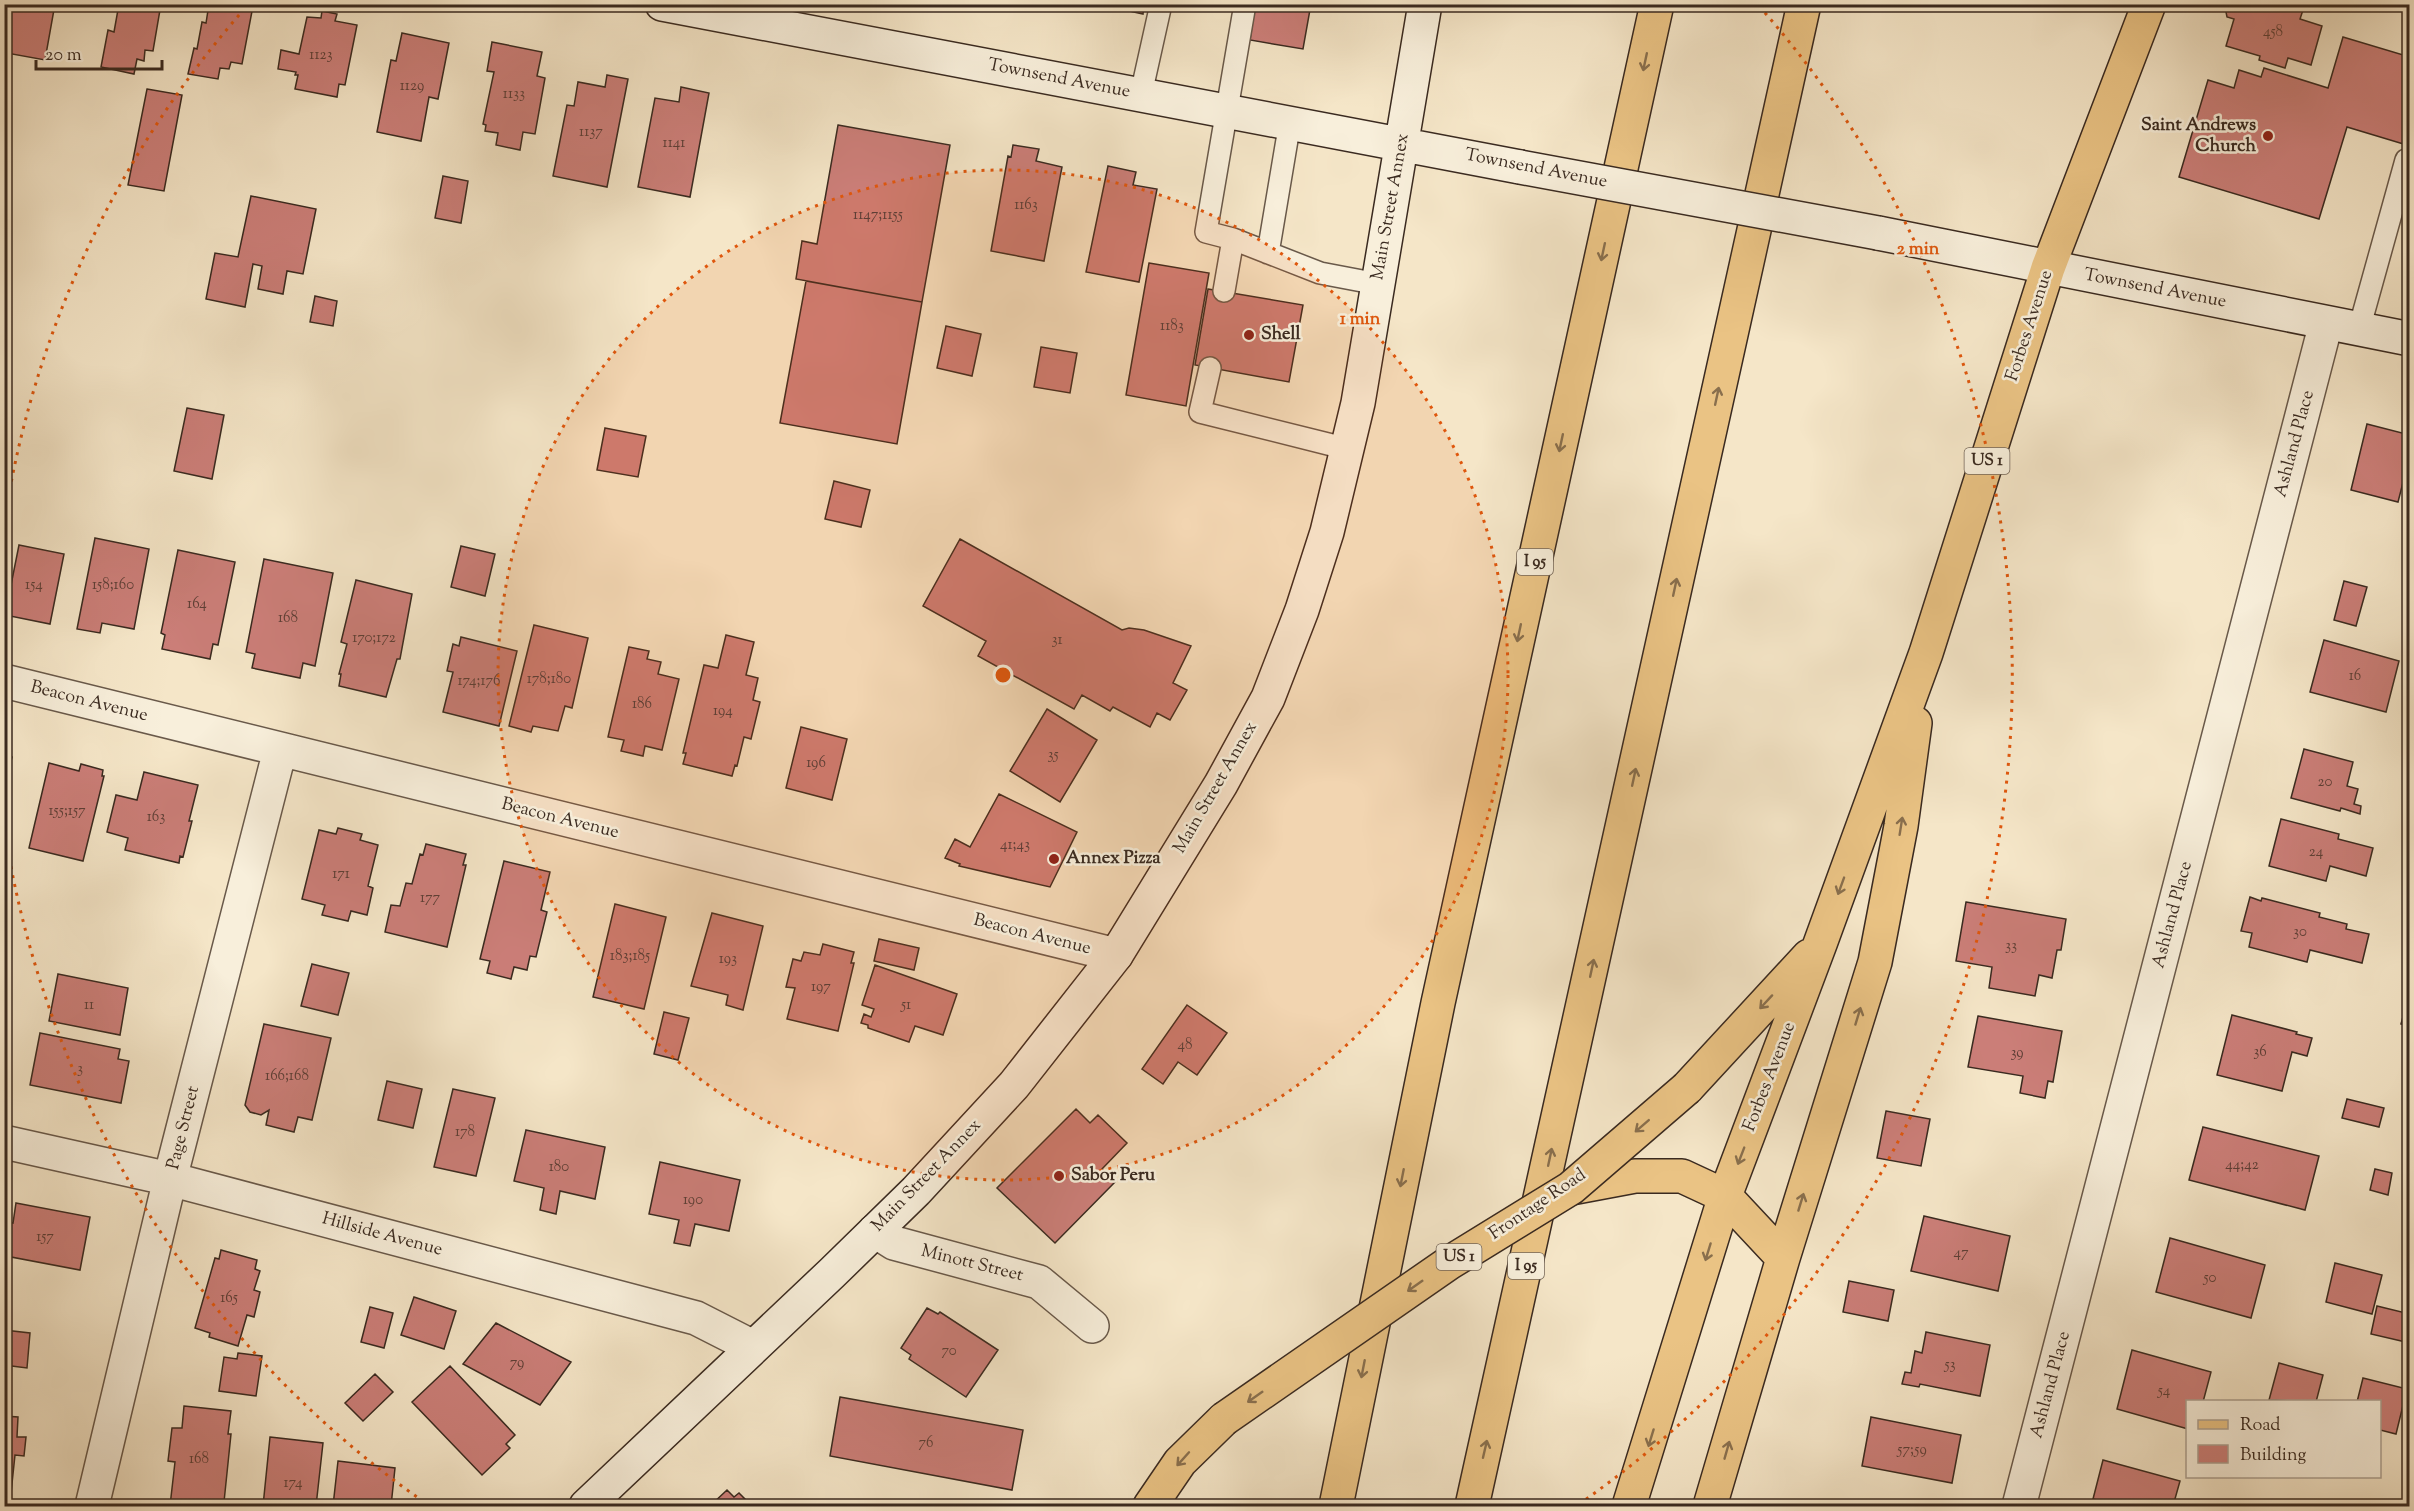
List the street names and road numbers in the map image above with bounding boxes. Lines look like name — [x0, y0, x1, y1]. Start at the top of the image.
street label: Townsend Avenue — [986, 52, 1132, 106]
street label: Main Street Annex — [1365, 131, 1417, 282]
street label: Townsend Avenue — [1463, 142, 1609, 196]
street label: Townsend Avenue — [2082, 262, 2228, 316]
street label: Forbes Avenue — [2000, 267, 2060, 385]
street label: Ashland Place — [2268, 388, 2322, 500]
road number: US 1 — [1964, 448, 2010, 474]
road number: I 95 — [1517, 549, 1553, 575]
street label: Beacon Avenue — [27, 675, 151, 729]
street label: Main Street Annex — [1168, 717, 1264, 859]
street label: Beacon Avenue — [498, 792, 622, 846]
street label: Ashland Place — [2146, 859, 2200, 971]
street label: Beacon Avenue — [970, 908, 1094, 962]
street label: Forbes Avenue — [1737, 1018, 1803, 1136]
street label: Page Street — [161, 1083, 207, 1173]
street label: Main Street Annex — [866, 1113, 988, 1238]
street label: Frontage Road — [1484, 1163, 1592, 1247]
street label: Hillside Avenue — [319, 1206, 445, 1264]
street label: Minott Street — [918, 1239, 1026, 1289]
road number: US 1 — [1436, 1244, 1482, 1270]
road number: I 95 — [1508, 1253, 1544, 1279]
street label: Ashland Place — [2024, 1329, 2078, 1441]

